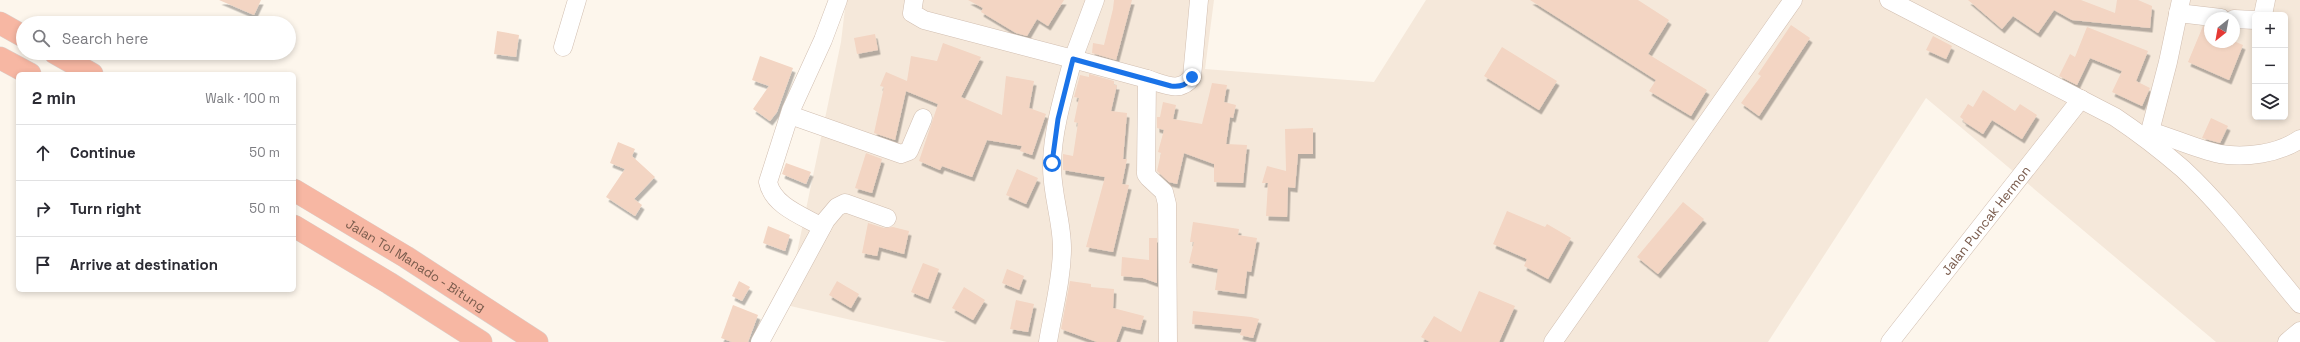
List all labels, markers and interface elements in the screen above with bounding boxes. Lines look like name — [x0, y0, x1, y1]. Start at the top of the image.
north arrow — [2204, 12, 2240, 48]
map controls — [2252, 12, 2288, 120]
button: + — [2252, 12, 2288, 48]
search box — [16, 16, 296, 60]
icon: search — [30, 27, 52, 49]
text: Search here — [62, 29, 148, 48]
button: − — [2252, 48, 2288, 84]
route end — [1183, 68, 1201, 86]
button: layers — [2252, 84, 2288, 120]
text: 2 min — [32, 87, 76, 109]
text: Walk · 100 m — [205, 90, 280, 107]
icon: ahead — [32, 142, 54, 164]
text: Continue — [70, 143, 136, 162]
text: 50 m — [249, 144, 280, 161]
route start — [1043, 154, 1061, 172]
street label: Jalan Puncak Hermon — [1938, 162, 2034, 278]
icon: right — [32, 198, 54, 220]
text: Turn right — [70, 199, 141, 218]
text: 50 m — [249, 200, 280, 217]
street label: Jalan Tol Manado - Bitung — [343, 215, 489, 315]
icon: arrive — [32, 254, 54, 276]
text: Arrive at destination — [70, 255, 218, 274]

